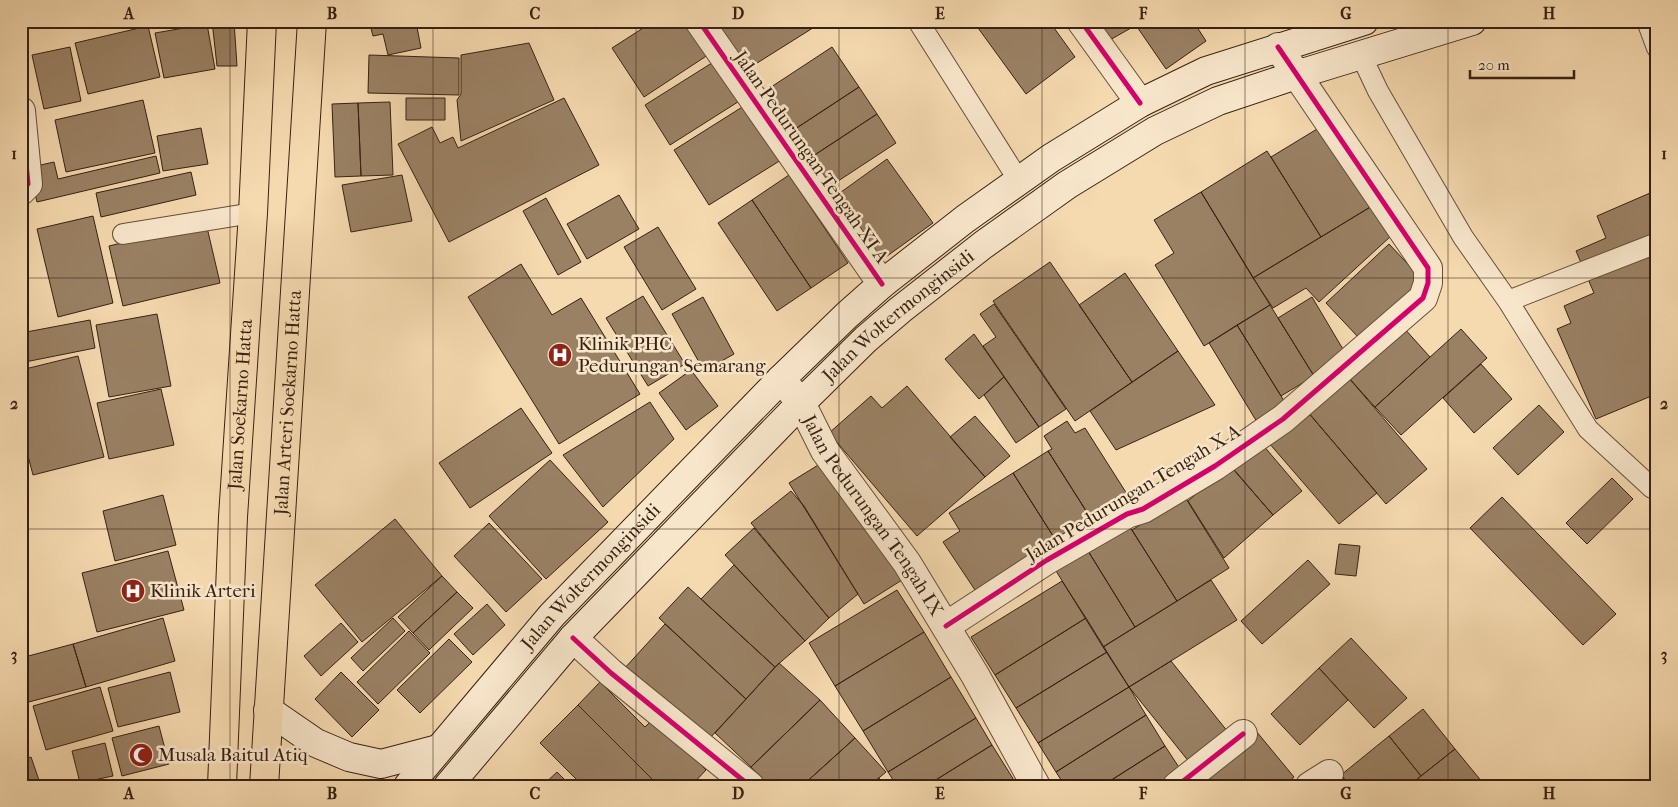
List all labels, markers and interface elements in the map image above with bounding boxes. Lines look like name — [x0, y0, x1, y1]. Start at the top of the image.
text: A — [123, 4, 135, 23]
text: B — [327, 4, 337, 23]
text: C — [530, 4, 541, 23]
text: D — [732, 4, 744, 23]
text: E — [935, 4, 945, 23]
text: F — [1138, 4, 1148, 23]
text: G — [1340, 4, 1352, 23]
text: H — [1543, 4, 1556, 23]
street label: Jalan Pedurungan Tengah XI A — [728, 45, 893, 268]
scale bar — [1470, 48, 1574, 80]
text: 20 m — [1478, 56, 1510, 74]
text: 1 — [11, 144, 17, 163]
text: 1 — [1661, 144, 1667, 163]
street label: Jalan Woltermonginsidi — [816, 245, 979, 388]
street label: Jalan Arteri Soekarno Hatta — [270, 289, 306, 518]
street label: Jalan Soekarno Hatta — [224, 318, 257, 493]
place label: Klinik PHC Pedurungan Semarang — [578, 333, 766, 377]
hospital icon: Klinik PHC Pedurungan Semarang — [547, 342, 573, 368]
text: 2 — [10, 394, 18, 413]
text: 2 — [1660, 394, 1668, 413]
street label: Jalan Pedurungan Tengah IX — [797, 410, 948, 620]
street label: Jalan Pedurungan Tengah X A — [1020, 420, 1245, 567]
street label: Jalan Woltermonginsidi — [515, 499, 665, 656]
hospital icon: Klinik Arteri — [120, 578, 146, 604]
place label: Klinik Arteri — [150, 580, 256, 602]
text: 3 — [11, 645, 17, 665]
text: 3 — [1661, 645, 1667, 665]
mosque icon: Musala Baitul Atiq — [128, 742, 154, 768]
place label: Musala Baitul Atiq — [158, 744, 309, 766]
text: A — [123, 784, 135, 803]
text: B — [327, 784, 337, 803]
text: C — [530, 784, 541, 803]
text: D — [732, 784, 744, 803]
text: E — [935, 784, 945, 803]
text: F — [1138, 784, 1148, 803]
text: G — [1340, 784, 1352, 803]
text: H — [1543, 784, 1556, 803]

